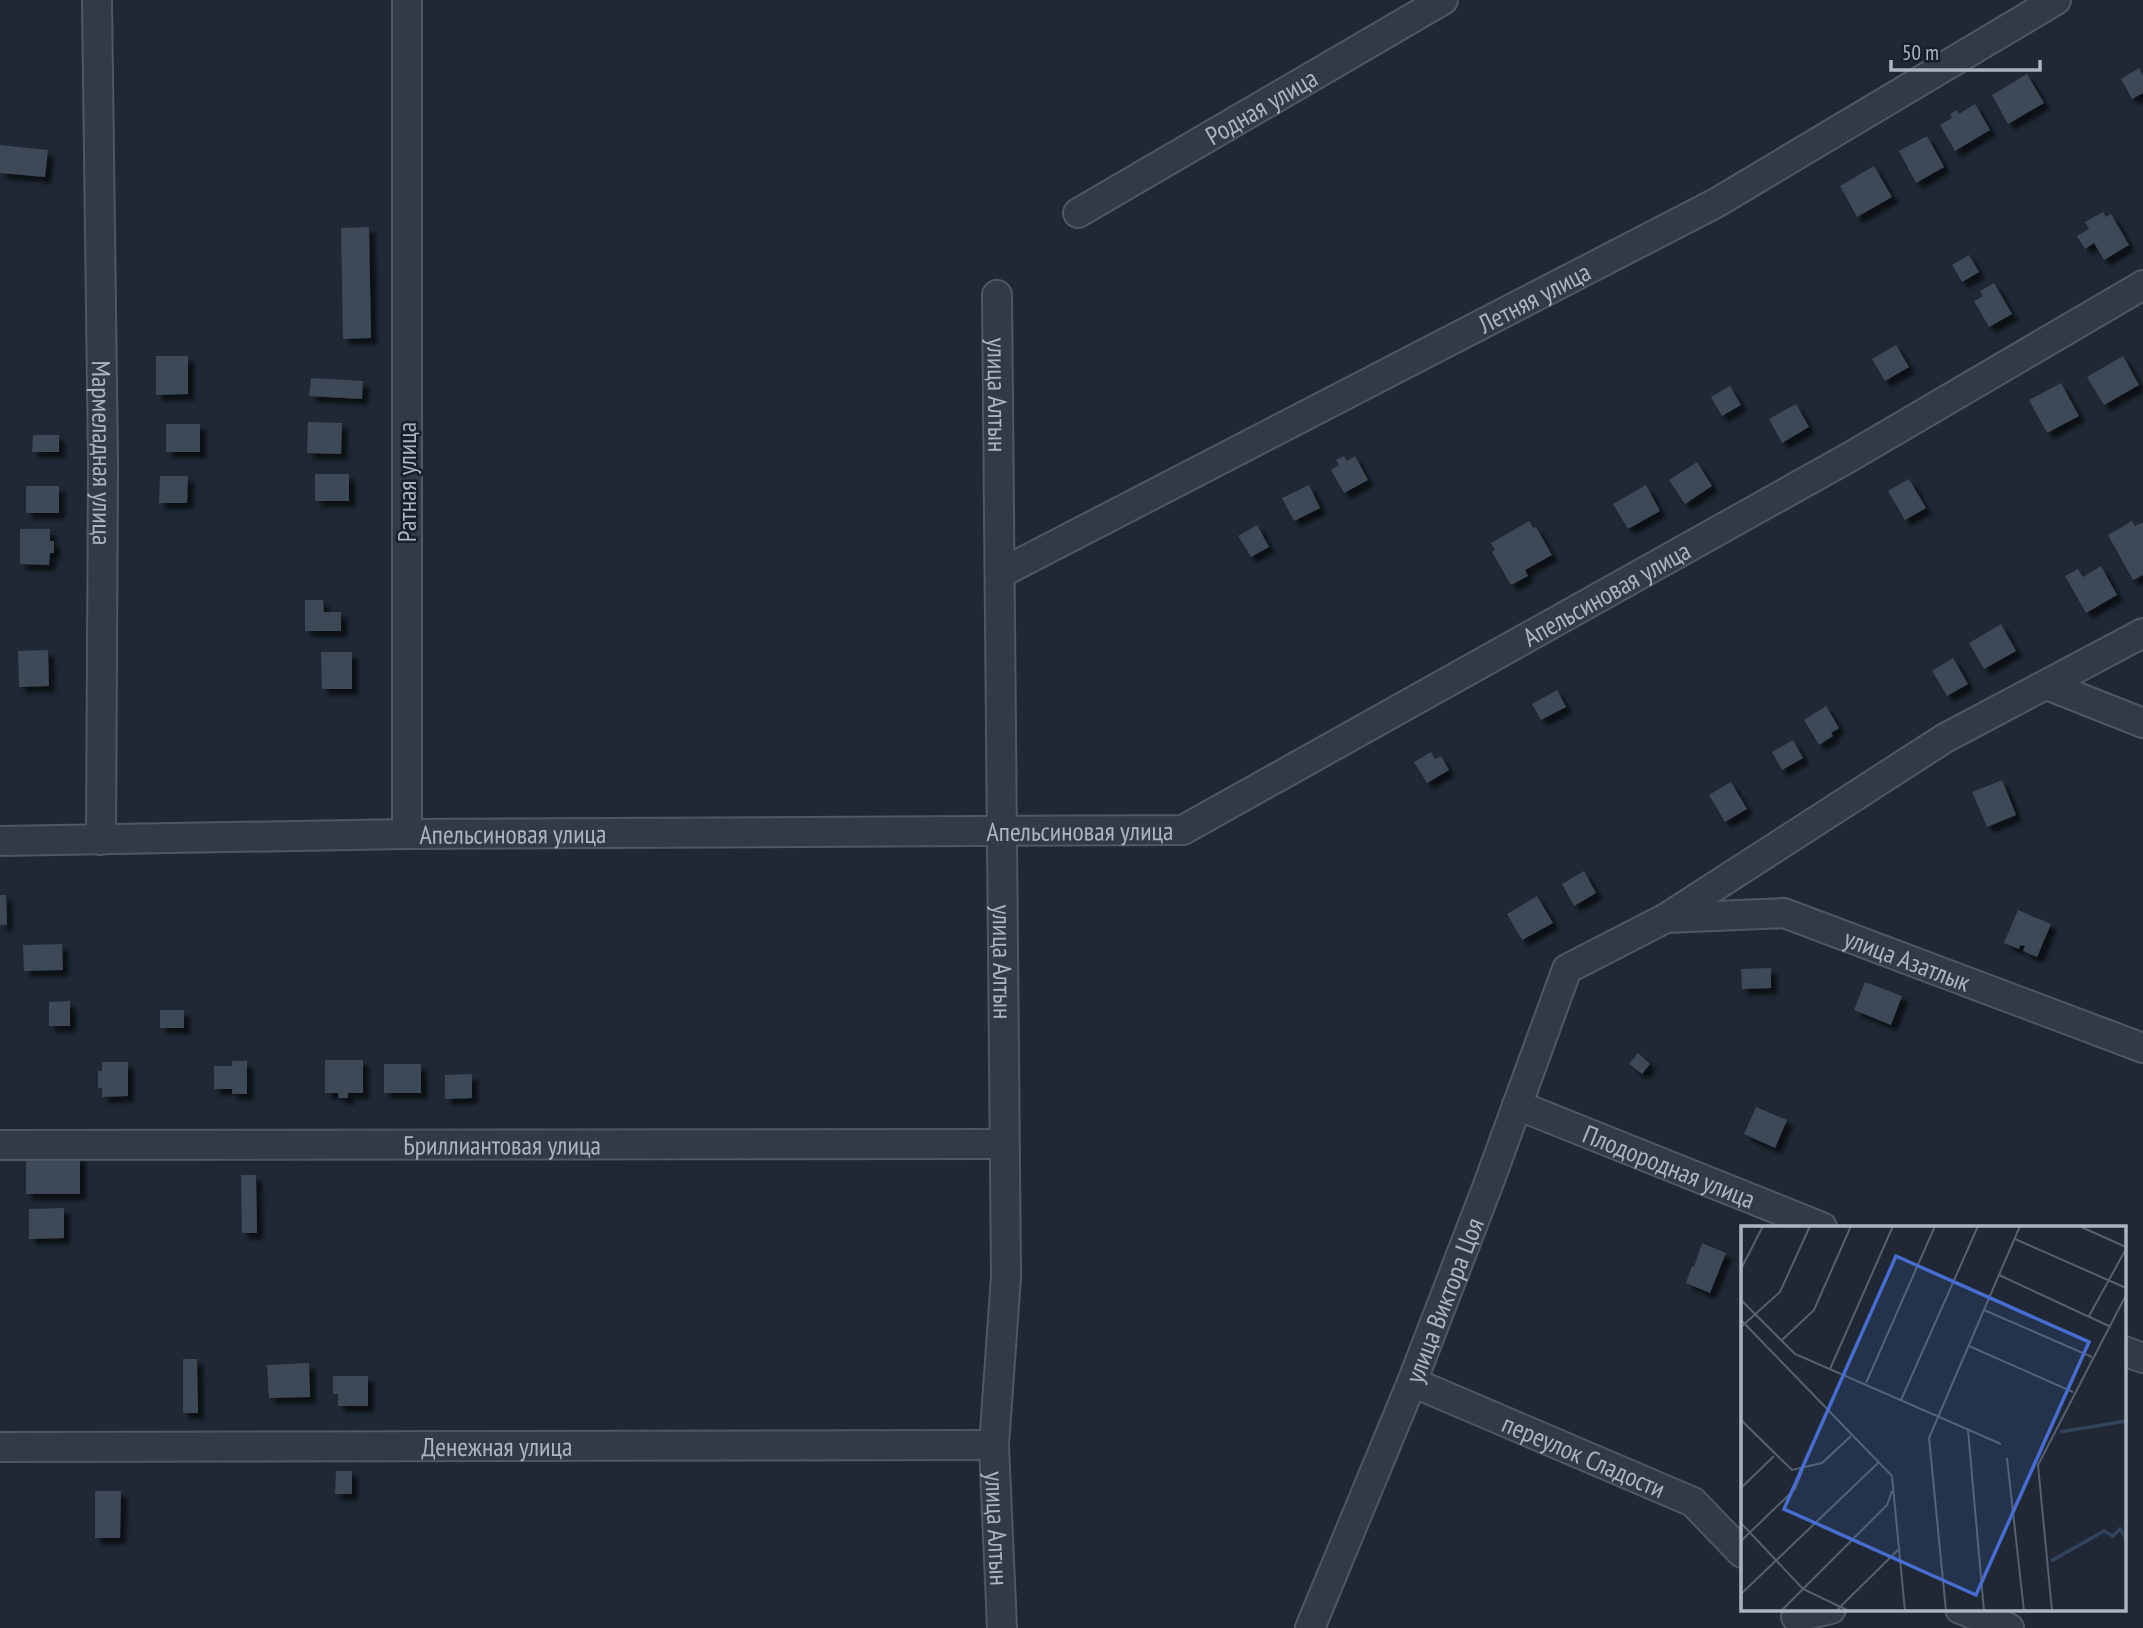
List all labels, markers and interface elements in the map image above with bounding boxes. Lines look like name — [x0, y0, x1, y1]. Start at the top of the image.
scale bar — [1891, 28, 2040, 72]
text: 50 m — [1902, 39, 1939, 66]
street label: Родная улица — [1199, 61, 1323, 152]
street label: Летняя улица — [1471, 254, 1596, 340]
street label: улица Алтын — [981, 338, 1015, 452]
street label: Мармеладная улица — [85, 360, 120, 546]
street label: Ратная улица — [390, 422, 423, 542]
street label: Апельсиновая улица — [1517, 533, 1696, 653]
street label: Апельсиновая улица — [986, 814, 1173, 848]
street label: Апельсиновая улица — [419, 816, 607, 850]
street label: улица Алтын — [986, 905, 1020, 1019]
street label: улица Азатлык — [1840, 921, 1975, 998]
street label: Плодородная улица — [1578, 1117, 1760, 1215]
street label: Бриллиантовая улица — [403, 1128, 601, 1161]
street label: улица Виктора Цоя — [1397, 1213, 1490, 1387]
inset map — [1741, 1226, 2126, 1610]
street label: переулок Сладости — [1498, 1406, 1670, 1505]
street label: Денежная улица — [422, 1429, 572, 1463]
street label: улица Алтын — [979, 1471, 1017, 1586]

